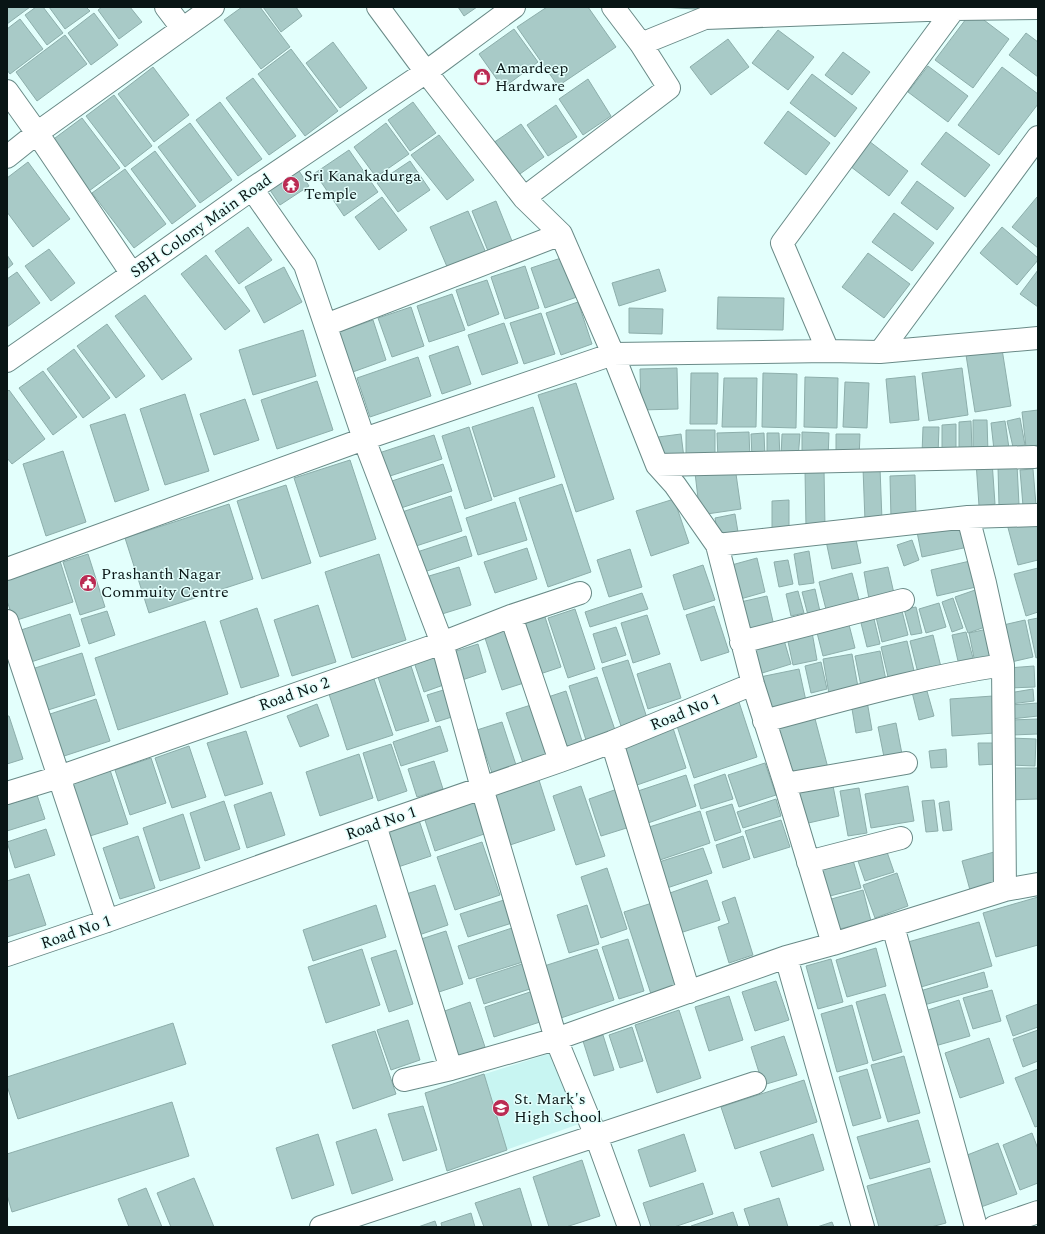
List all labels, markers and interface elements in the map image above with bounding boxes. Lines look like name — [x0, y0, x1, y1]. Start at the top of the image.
place label: Amardeep Hardware — [495, 56, 568, 98]
shop icon: Amardeep Hardware — [472, 67, 492, 87]
place label: Sri Kanakadurga Temple — [304, 164, 421, 206]
street label: SBH Colony Main Road — [125, 168, 277, 284]
temple icon: Sri Kanakadurga Temple — [281, 175, 301, 195]
place label: Prashanth Nagar Commuity Centre — [101, 562, 229, 604]
public building icon: Prashanth Nagar Commuity Centre — [78, 573, 98, 593]
street label: Road No 2 — [255, 671, 333, 717]
street label: Road No 1 — [646, 687, 724, 737]
street label: Road No 1 — [342, 800, 420, 846]
street label: Road No 1 — [37, 909, 115, 955]
place label: St. Mark's High School — [514, 1087, 602, 1129]
school or university icon: St. Mark's High School — [491, 1098, 511, 1118]

